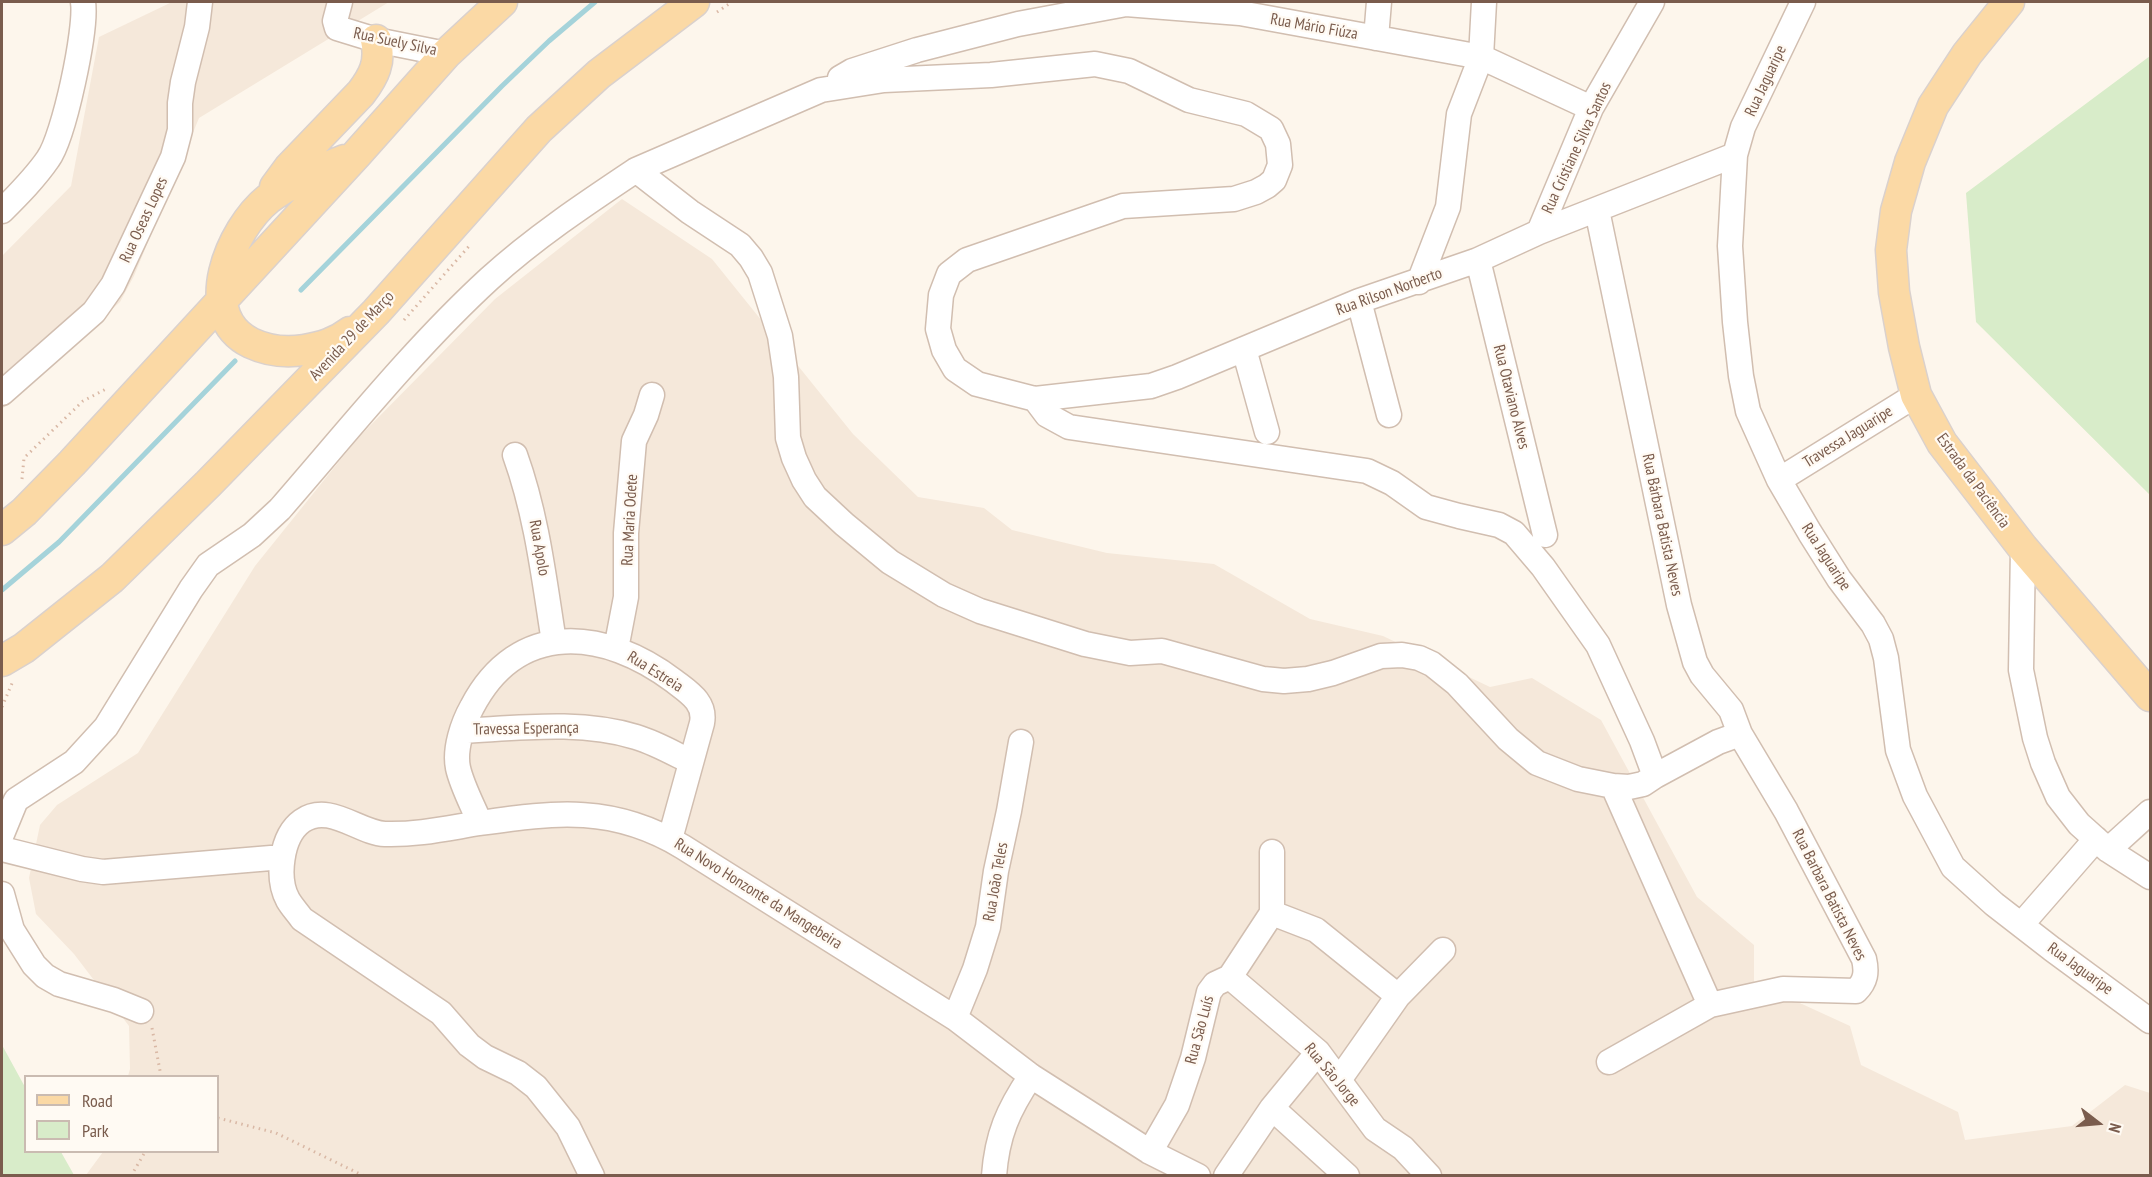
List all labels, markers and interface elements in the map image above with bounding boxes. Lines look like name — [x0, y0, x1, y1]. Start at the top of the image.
street label: Rua Mário Fiúza — [1269, 10, 1359, 44]
street label: Rua Suely Silva — [352, 24, 438, 60]
street label: Rua Jaguaripe — [1741, 42, 1791, 120]
street label: Rua Cristiane Silva Santos — [1538, 79, 1616, 217]
street label: Rua Oseas Lopes — [116, 174, 172, 266]
street label: Rua Rilson Norberto — [1333, 264, 1445, 320]
street label: Avenida 29 de Março — [306, 287, 398, 385]
street label: Rua Otaviano Alves — [1489, 343, 1533, 451]
street label: Travessa Jaguaripe — [1800, 402, 1896, 472]
street label: Estrada da Paciência — [1932, 430, 2014, 532]
street label: Rua Bárbara Batista Neves — [1638, 452, 1686, 598]
street label: Rua Maria Odete — [618, 474, 642, 566]
street label: Rua Apolo — [525, 519, 553, 577]
street label: Rua Jaguaripe — [1797, 520, 1855, 594]
street label: Rua Estreia — [624, 647, 686, 697]
street label: Travessa Esperança — [473, 718, 579, 740]
street label: Rua Barbara Batista Neves — [1788, 826, 1870, 964]
street label: Rua Novo Honzonte da Mangebeira — [671, 834, 845, 954]
street label: Rua João Teles — [980, 841, 1012, 923]
street label: Rua Jaguaripe — [2043, 939, 2117, 999]
street label: Rua São Luís — [1182, 994, 1218, 1066]
street label: Rua São Jorge — [1300, 1039, 1364, 1111]
legend — [24, 1075, 219, 1153]
text: Road — [82, 1089, 113, 1112]
north arrow — [2068, 1093, 2128, 1153]
text: Park — [82, 1119, 109, 1142]
text: N — [2105, 1121, 2126, 1135]

